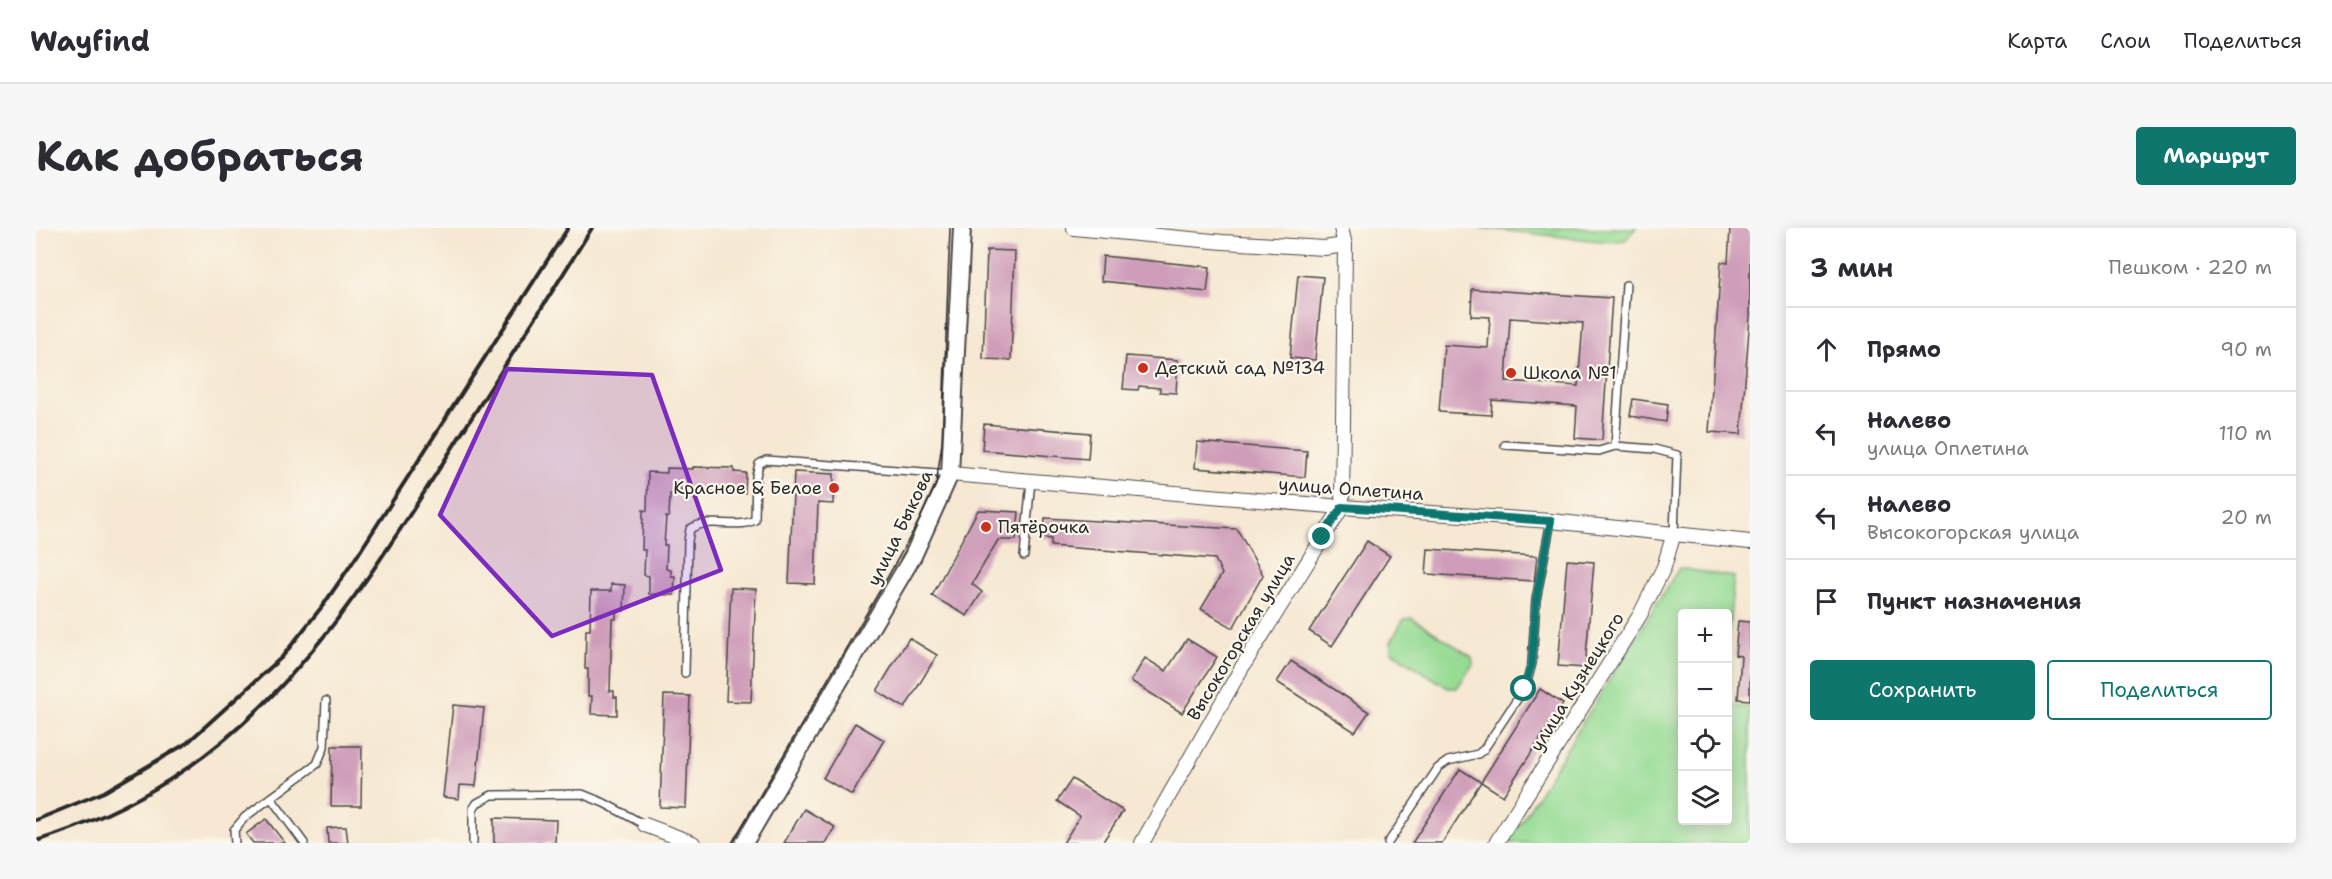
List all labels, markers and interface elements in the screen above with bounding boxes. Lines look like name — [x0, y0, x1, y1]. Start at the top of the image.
text: Wayfind — [30, 22, 150, 60]
text: Карта — [2007, 27, 2067, 55]
text: Слои — [2100, 27, 2151, 55]
text: Поделиться — [2184, 27, 2302, 55]
button: Маршрут — [2136, 127, 2296, 185]
text: Как добраться — [36, 128, 364, 184]
text: 3 мин — [1810, 250, 1893, 285]
text: Пешком · 220 m — [2109, 254, 2272, 280]
icon: ahead — [1810, 333, 1843, 366]
text: Прямо — [1867, 335, 1941, 364]
text: 90 m — [2220, 336, 2272, 362]
place label: Детский сад №134 — [1155, 356, 1325, 380]
marker: Детский сад №134 — [1136, 361, 1150, 375]
place label: Школа №1 — [1523, 361, 1617, 385]
marker: Школа №1 — [1504, 366, 1518, 380]
text: Налево — [1867, 406, 1951, 435]
icon: left — [1810, 417, 1843, 450]
text: 110 m — [2218, 420, 2272, 446]
text: улица Оплетина — [1867, 435, 2029, 461]
street label: улица Быкова — [862, 466, 938, 590]
street label: улица Оплетина — [1278, 472, 1424, 506]
place label: Красное & Белое — [673, 476, 822, 500]
marker: Красное & Белое — [827, 481, 841, 495]
text: Налево — [1867, 490, 1951, 519]
icon: left — [1810, 501, 1843, 534]
text: 20 m — [2221, 504, 2272, 530]
place label: Пятёрочка — [998, 515, 1089, 539]
text: Высокогорская улица — [1867, 519, 2079, 545]
marker: Пятёрочка — [979, 520, 993, 534]
route end — [1308, 523, 1334, 549]
street label: Высокогорская улица — [1182, 549, 1300, 725]
icon: arrive — [1810, 585, 1843, 618]
text: Пункт назначения — [1867, 587, 2081, 616]
street label: улица Кузнецкого — [1524, 608, 1630, 756]
map controls — [1678, 609, 1732, 825]
button: + — [1678, 609, 1732, 663]
button: Сохранить — [1810, 660, 2035, 720]
button: Поделиться — [2047, 660, 2272, 720]
button: − — [1678, 663, 1732, 717]
route start — [1510, 675, 1536, 701]
button: locate — [1678, 717, 1732, 771]
button: layers — [1678, 771, 1732, 825]

